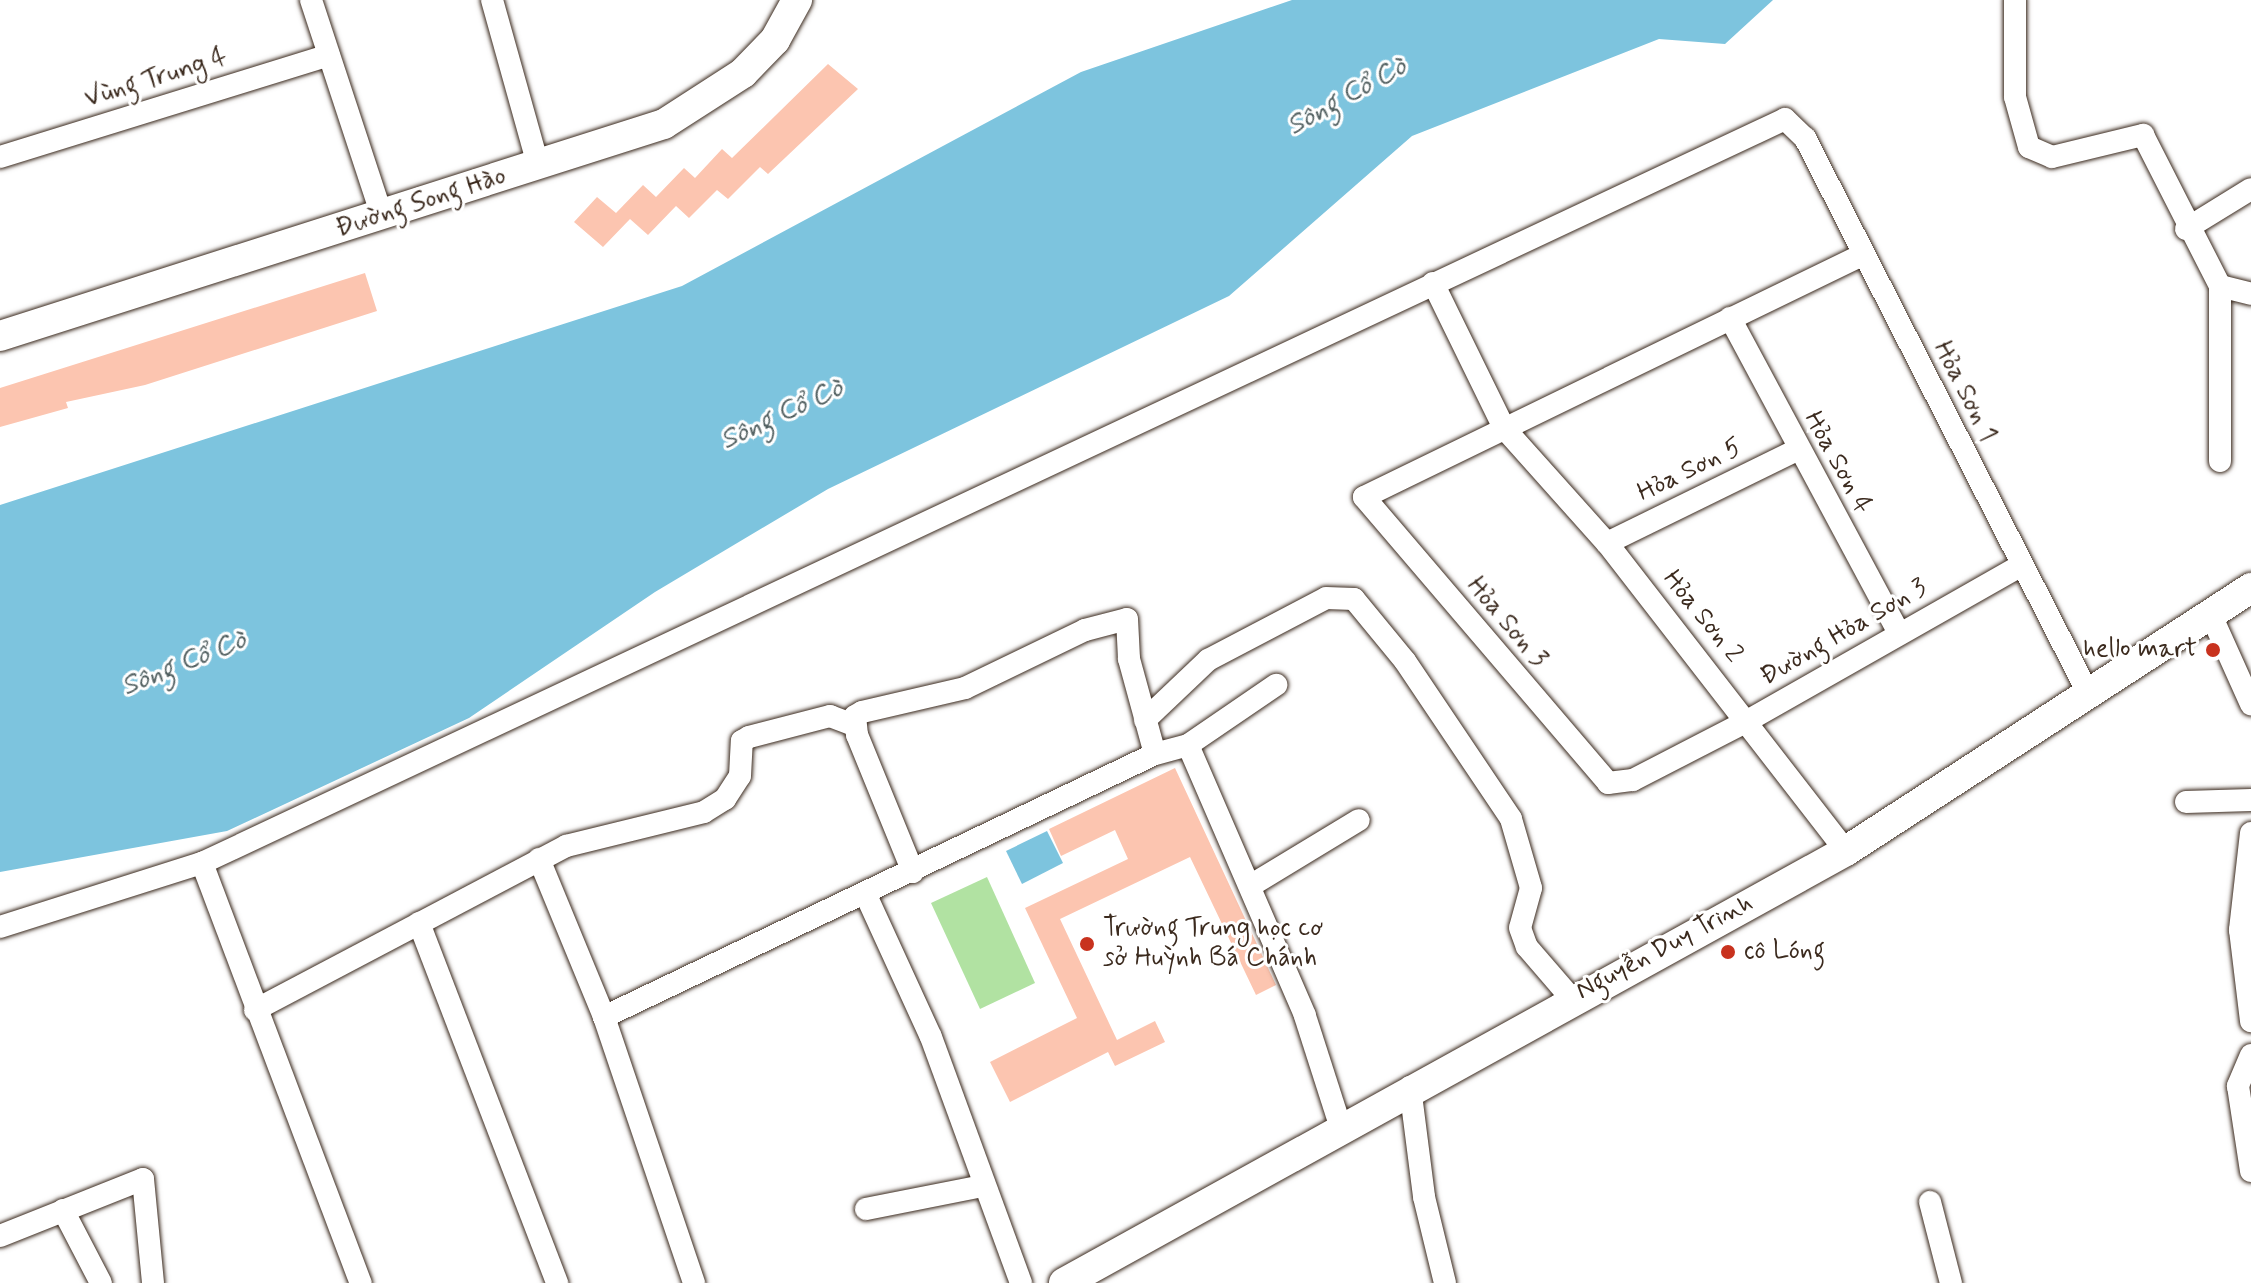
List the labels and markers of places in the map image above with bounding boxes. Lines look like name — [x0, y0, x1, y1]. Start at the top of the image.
place label: hello mart — [2086, 634, 2197, 666]
marker: hello mart — [2204, 641, 2222, 659]
place label: Trường Trung học cơ sở Huỳnh Bá Chánh — [1103, 913, 1324, 974]
marker: Trường Trung học cơ sở Huỳnh Bá Chánh — [1078, 935, 1096, 953]
place label: cô Lóng — [1744, 936, 1825, 968]
marker: cô Lóng — [1719, 943, 1737, 961]

